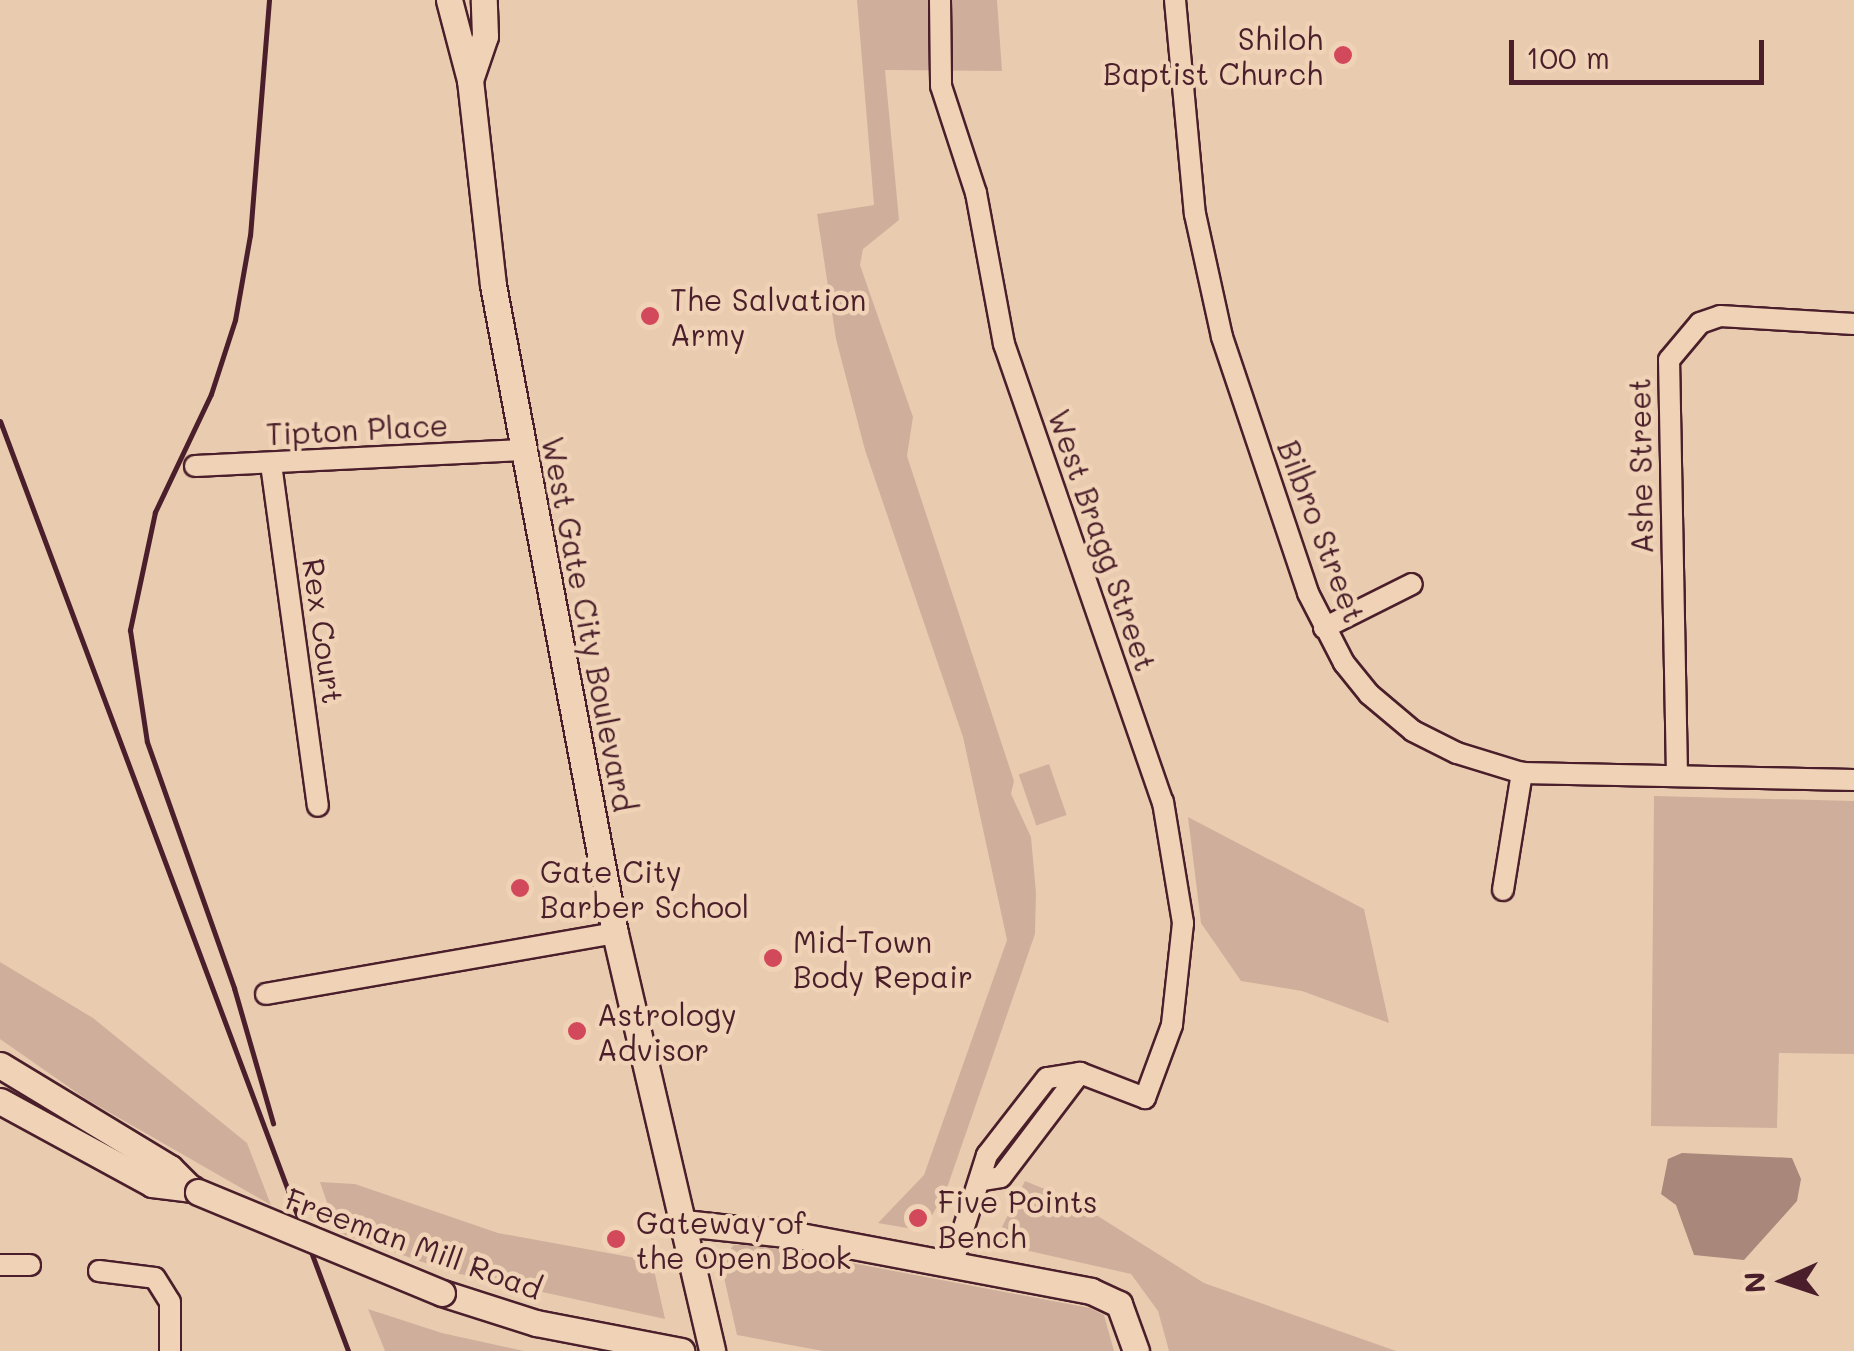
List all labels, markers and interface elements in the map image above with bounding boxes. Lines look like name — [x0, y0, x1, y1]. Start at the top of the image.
place label: Shiloh Baptist Church — [1103, 20, 1323, 90]
scale bar — [1514, 20, 1769, 82]
text: 100 m — [1526, 37, 1610, 77]
marker: Shiloh Baptist Church — [1332, 44, 1354, 66]
place label: The Salvation Army — [670, 281, 866, 352]
marker: The Salvation Army — [639, 305, 661, 327]
street label: Ashe Street — [1620, 378, 1660, 554]
street label: West Bragg Street — [1041, 404, 1165, 676]
street label: Tipton Place — [265, 406, 449, 452]
street label: West Gate City Boulevard — [535, 433, 643, 815]
street label: Bilbro Street — [1271, 435, 1373, 627]
street label: Rex Court — [296, 556, 352, 706]
place label: Gate City Barber School — [540, 853, 749, 924]
marker: Gate City Barber School — [509, 877, 531, 899]
place label: Mid-Town Body Repair — [793, 923, 973, 994]
marker: Mid-Town Body Repair — [762, 947, 784, 969]
place label: Astrology Advisor — [597, 996, 737, 1066]
marker: Astrology Advisor — [566, 1020, 588, 1042]
street label: Freeman Mill Road — [281, 1180, 547, 1306]
place label: Five Points Bench — [938, 1183, 1098, 1254]
place label: Gateway of the Open Book — [636, 1204, 851, 1274]
marker: Five Points Bench — [907, 1207, 929, 1229]
marker: Gateway of the Open Book — [605, 1228, 627, 1250]
north arrow — [1734, 1231, 1834, 1331]
text: N — [1736, 1271, 1773, 1294]

